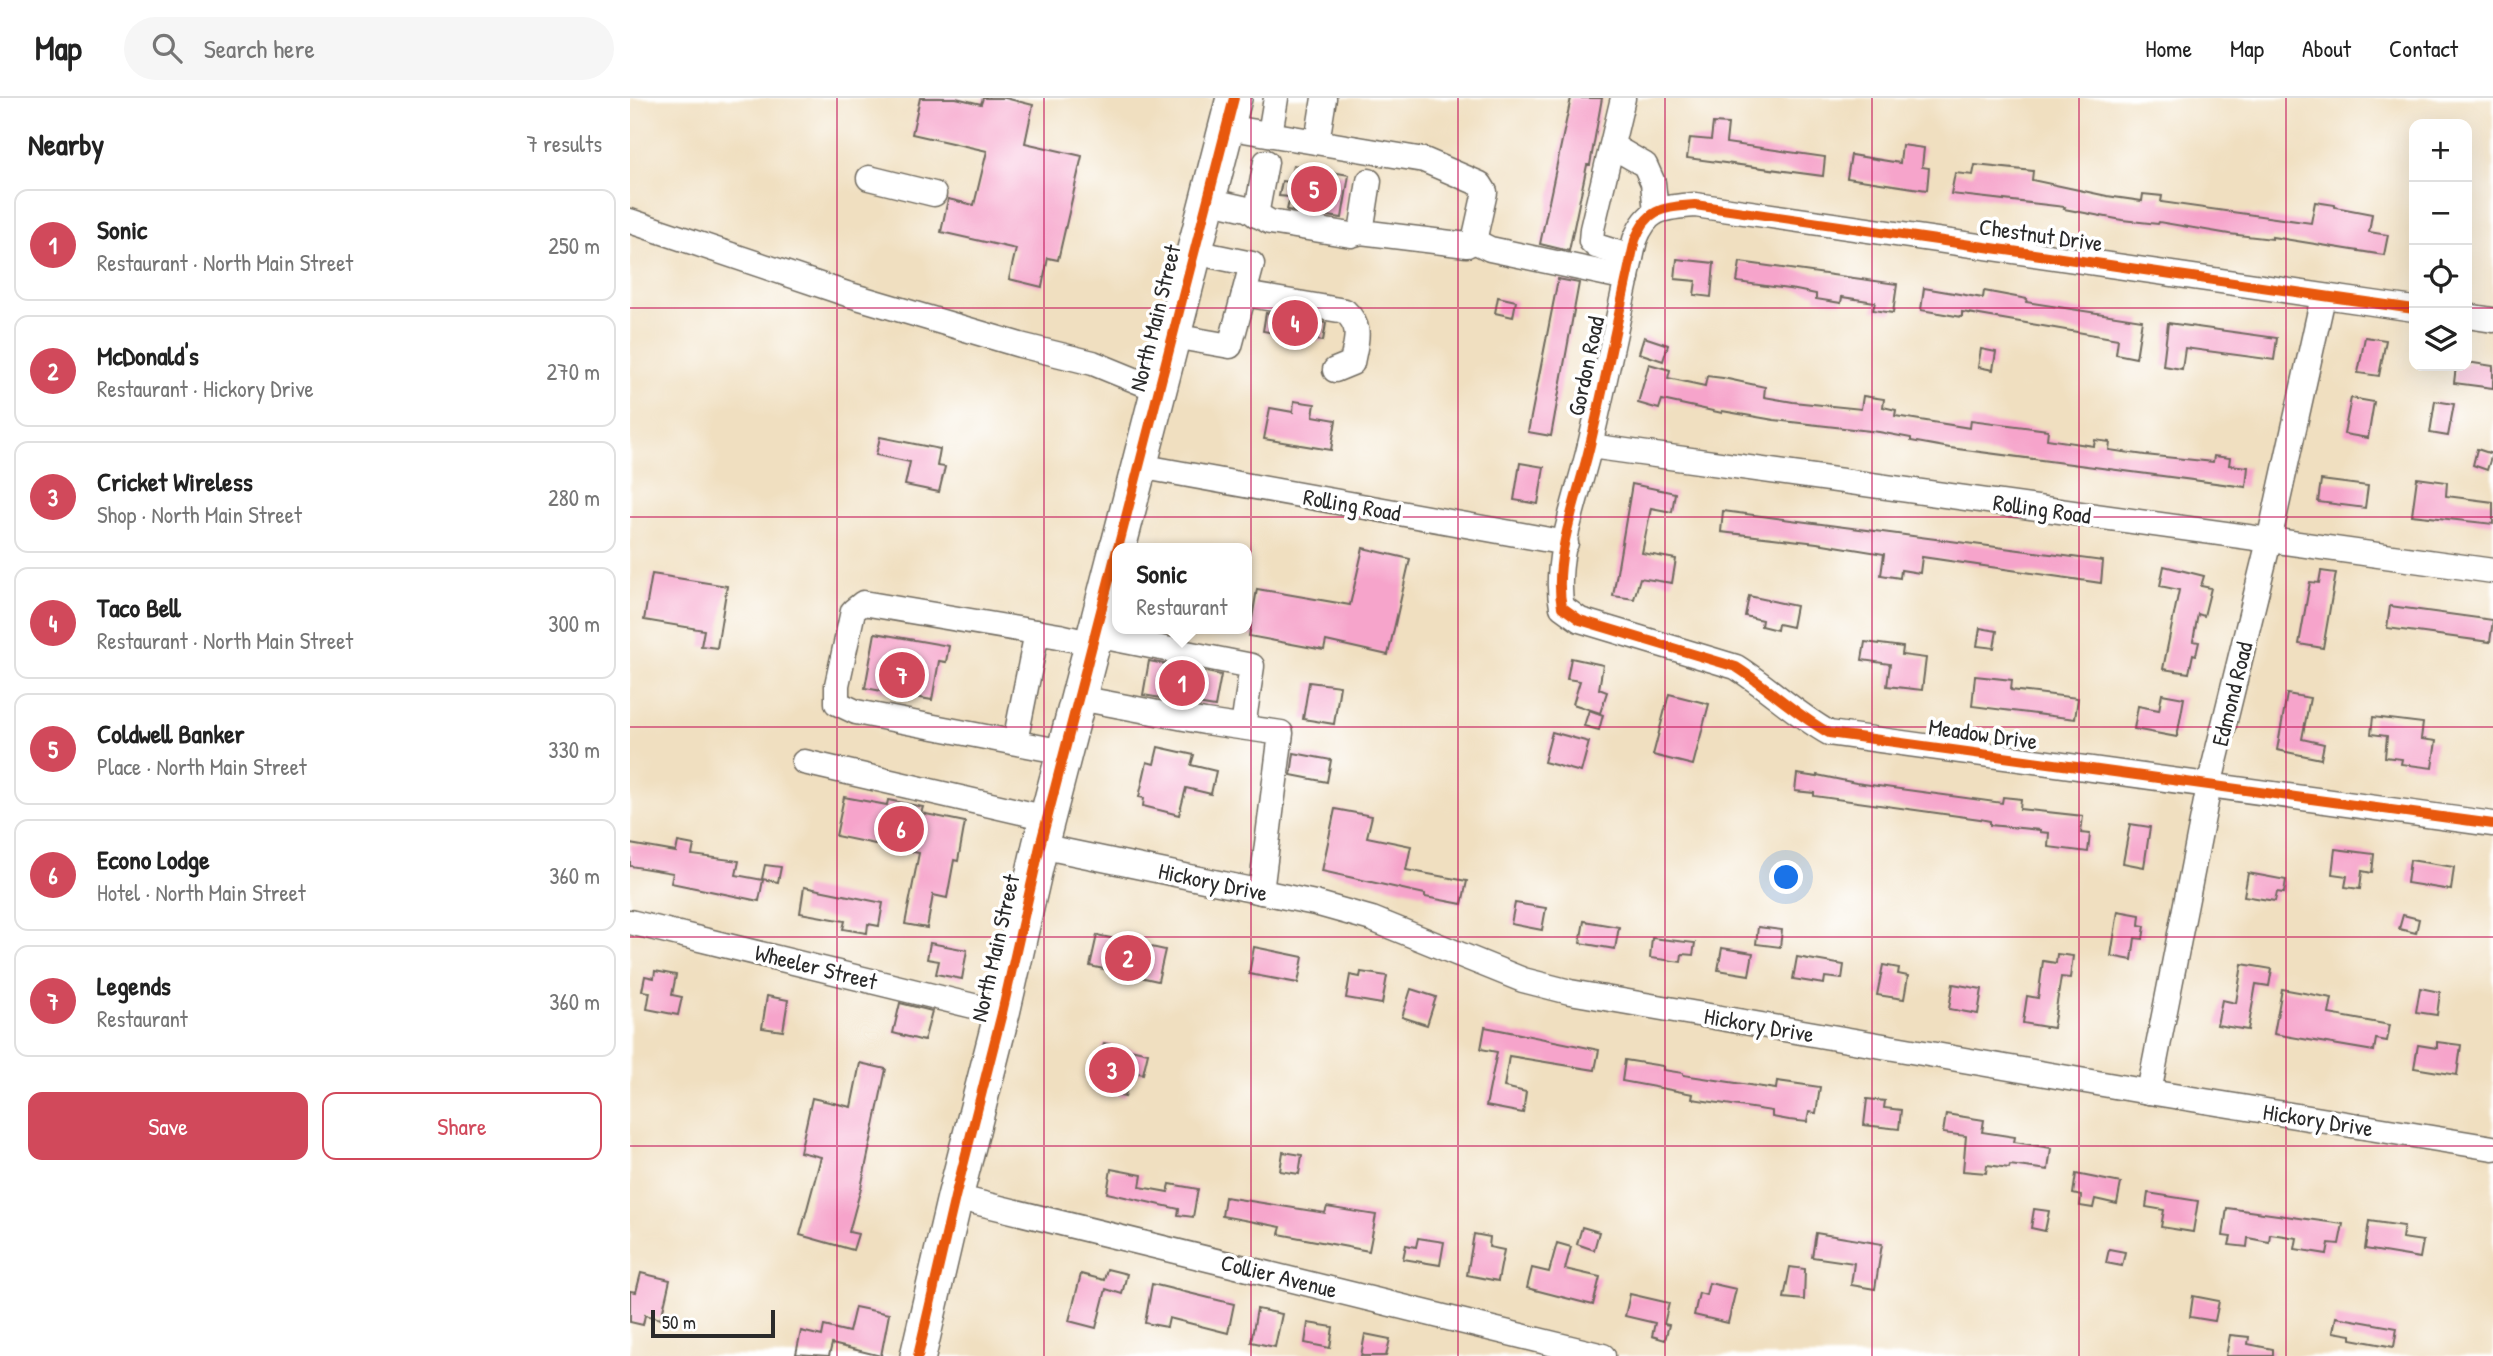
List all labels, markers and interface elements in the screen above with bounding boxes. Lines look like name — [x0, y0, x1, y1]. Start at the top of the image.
search box — [124, 17, 614, 80]
text: Map — [35, 26, 82, 70]
icon: search — [148, 29, 186, 67]
text: Search here — [204, 31, 315, 66]
text: Home — [2145, 32, 2192, 64]
text: Map — [2230, 32, 2264, 64]
text: About — [2302, 32, 2351, 64]
text: Contact — [2389, 32, 2458, 64]
map controls — [2409, 119, 2472, 371]
button: + — [2409, 119, 2472, 182]
text: Nearby — [28, 124, 104, 164]
text: 7 results — [526, 128, 602, 159]
pin: 5 — [1291, 163, 1337, 215]
button: − — [2409, 182, 2472, 245]
street label: Chestnut Drive — [1977, 211, 2105, 259]
text: Sonic — [97, 212, 147, 247]
text: 1 — [49, 230, 57, 261]
text: 250 m — [548, 230, 600, 261]
street label: North Main Street — [1121, 240, 1188, 395]
button: locate — [2409, 245, 2472, 308]
text: Restaurant · North Main Street — [97, 247, 353, 278]
pin: 4 — [1272, 297, 1318, 349]
button: layers — [2409, 308, 2472, 371]
street label: Gordon Road — [1560, 313, 1611, 418]
text: McDonald's — [97, 338, 199, 373]
text: 2 — [48, 356, 58, 387]
text: 270 m — [547, 356, 600, 387]
text: Restaurant · Hickory Drive — [97, 373, 314, 404]
text: Cricket Wireless — [97, 464, 253, 499]
street label: Rolling Road — [1301, 481, 1403, 528]
text: 3 — [48, 482, 58, 513]
text: 280 m — [548, 482, 600, 513]
street label: Rolling Road — [1991, 486, 2093, 531]
text: Shop · North Main Street — [97, 499, 302, 530]
popup — [1112, 543, 1252, 634]
text: Sonic — [1137, 556, 1187, 591]
text: Taco Bell — [97, 590, 181, 625]
text: Restaurant — [1137, 591, 1227, 622]
text: 4 — [49, 608, 57, 639]
text: 300 m — [548, 608, 600, 639]
text: Restaurant · North Main Street — [97, 625, 353, 656]
street label: Edmond Road — [2204, 638, 2259, 749]
pin: 7 — [879, 649, 925, 701]
pin: 1 — [1159, 657, 1205, 709]
street label: Meadow Drive — [1927, 711, 2039, 756]
text: Coldwell Banker — [97, 716, 245, 751]
text: 5 — [48, 734, 58, 765]
text: 330 m — [548, 734, 600, 765]
text: Place · North Main Street — [97, 751, 307, 782]
pin: 6 — [878, 803, 924, 855]
text: Econo Lodge — [97, 842, 209, 877]
street label: Hickory Drive — [1156, 855, 1271, 908]
text: 6 — [48, 860, 58, 891]
text: 360 m — [549, 860, 600, 891]
your location — [1769, 860, 1803, 894]
street label: North Main Street — [963, 870, 1027, 1025]
text: Hotel · North Main Street — [97, 877, 306, 908]
pin: 2 — [1105, 932, 1151, 984]
street label: Wheeler Street — [752, 936, 882, 997]
text: Legends — [97, 968, 171, 1003]
text: 7 — [47, 986, 59, 1017]
text: 360 m — [549, 986, 600, 1017]
street label: Hickory Drive — [1702, 1000, 1816, 1049]
text: Restaurant — [97, 1003, 188, 1034]
pin: 3 — [1089, 1044, 1135, 1096]
button: Save — [28, 1092, 308, 1160]
button: Share — [322, 1092, 602, 1160]
street label: Hickory Drive — [2261, 1096, 2375, 1143]
street label: Collier Avenue — [1218, 1246, 1340, 1305]
scale bar — [651, 1307, 775, 1339]
text: 50 m — [662, 1309, 696, 1335]

